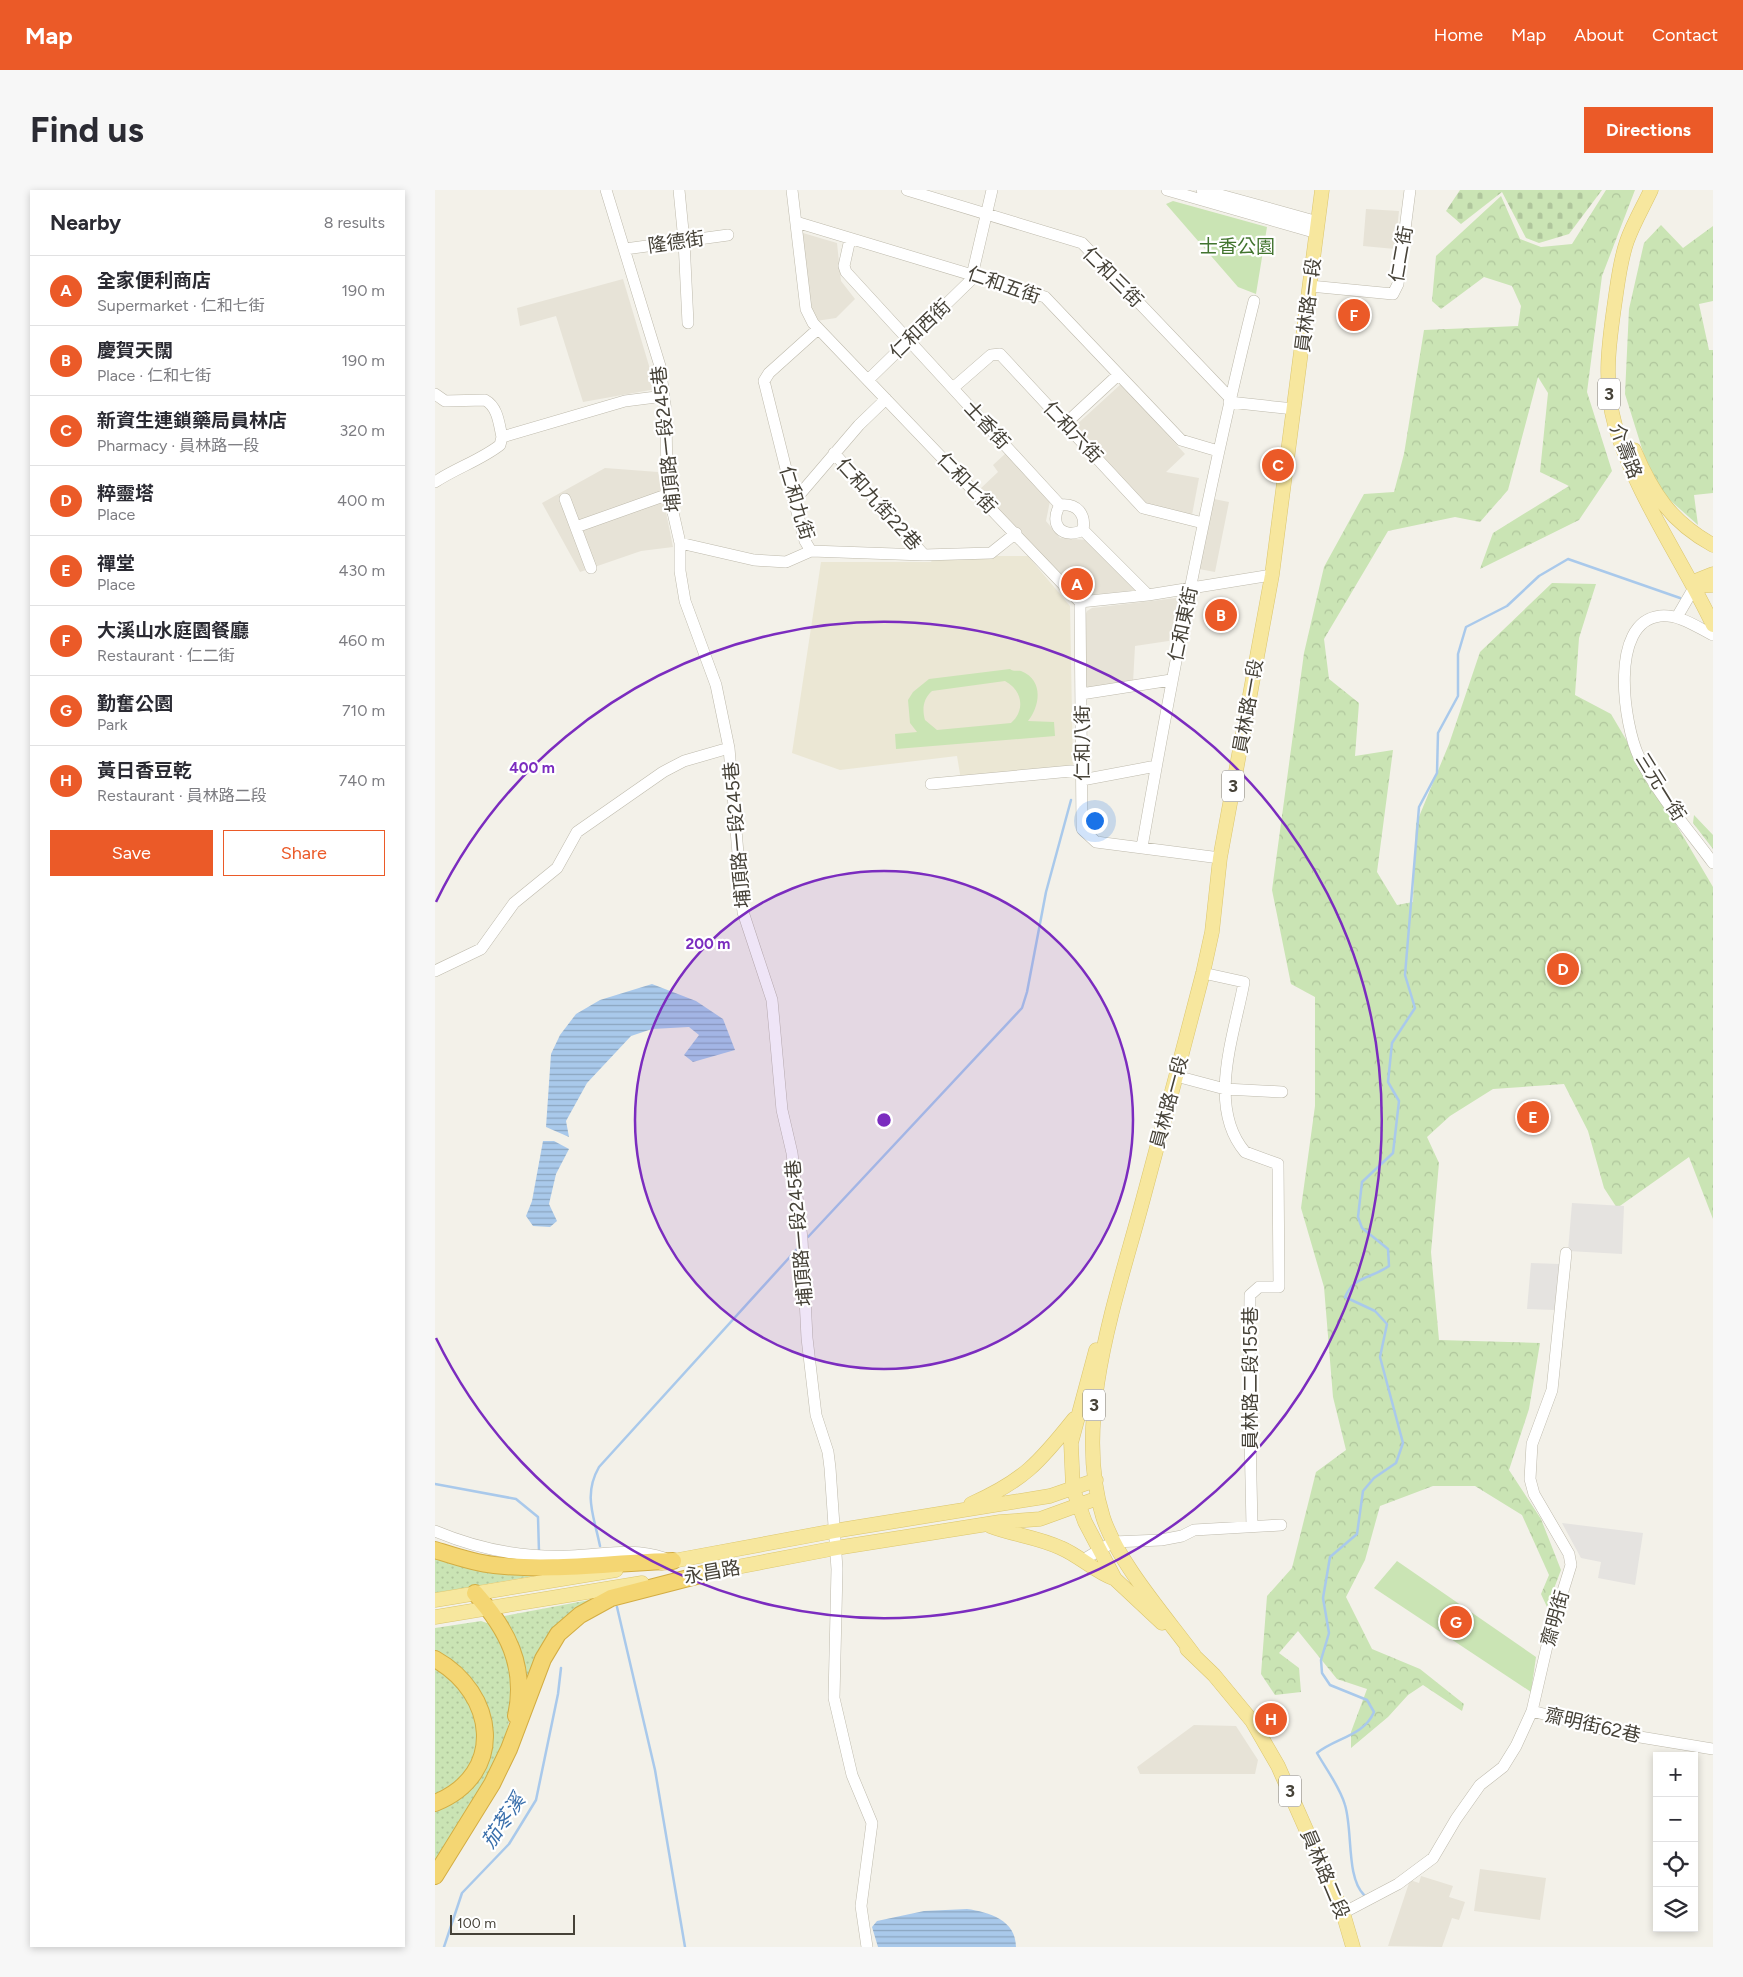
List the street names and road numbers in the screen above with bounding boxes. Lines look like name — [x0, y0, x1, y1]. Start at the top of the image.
street label: 仁二街 — [1385, 224, 1417, 284]
street label: 隆德街 — [646, 227, 706, 257]
street label: 仁和三街 — [1078, 242, 1148, 312]
street label: 員林路一段 — [1291, 256, 1325, 354]
street label: 仁和五街 — [964, 262, 1044, 308]
street label: 仁和西街 — [885, 294, 955, 364]
street label: 埔頂路一段245巷 — [647, 365, 685, 513]
road number: 3 — [1598, 378, 1620, 410]
street label: 士香街 — [959, 396, 1015, 454]
street label: 仁和六街 — [1039, 396, 1107, 468]
street label: 介壽路 — [1605, 420, 1647, 482]
street label: 仁和七街 — [932, 448, 1002, 518]
street label: 仁和九街22巷 — [832, 453, 926, 555]
street label: 仁和九街 — [775, 463, 819, 543]
street label: 仁和東街 — [1164, 584, 1202, 664]
street label: 員林路一段 — [1228, 657, 1268, 755]
street label: 仁和八街 — [1071, 705, 1094, 781]
street label: 三元一街 — [1631, 749, 1691, 825]
street label: 埔頂路一段245巷 — [719, 761, 755, 909]
road number: 3 — [1222, 770, 1244, 802]
street label: 員林路一段 — [1146, 1053, 1192, 1151]
street label: 埔頂路一段245巷 — [781, 1159, 817, 1307]
street label: 員林路二段155巷 — [1239, 1306, 1262, 1450]
road number: 3 — [1083, 1390, 1105, 1420]
street label: 永昌路 — [682, 1556, 742, 1588]
street label: 齋明街 — [1536, 1587, 1574, 1649]
street label: 齋明街62巷 — [1543, 1703, 1643, 1747]
road number: 3 — [1279, 1775, 1301, 1806]
street label: 員林路二段 — [1296, 1826, 1354, 1922]

